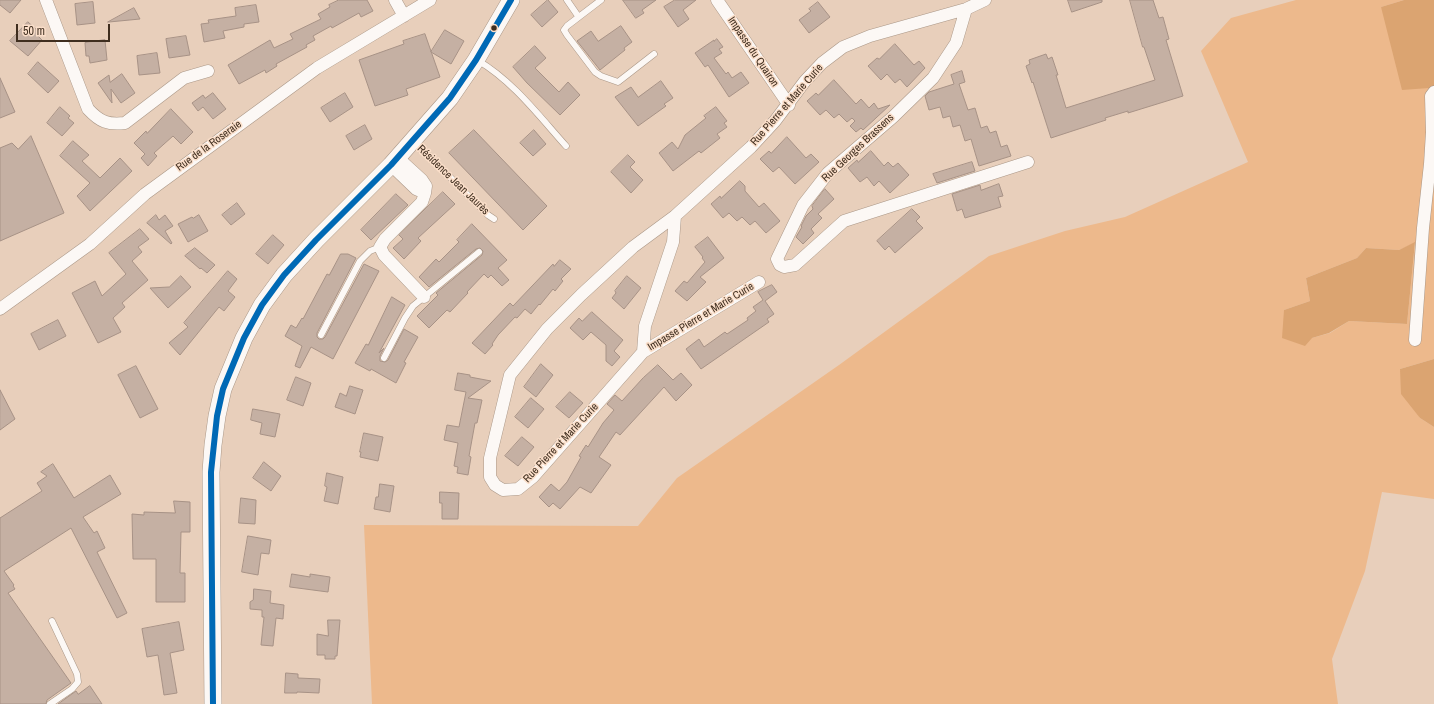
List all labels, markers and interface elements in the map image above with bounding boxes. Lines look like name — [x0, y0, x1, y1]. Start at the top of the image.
street label: Impasse du Quairon — [725, 14, 781, 90]
scale bar — [18, 16, 112, 42]
text: 50 m — [23, 23, 45, 39]
unlabelled marker — [489, 23, 499, 33]
street label: Rue Pierre et Marie Curie — [748, 62, 826, 148]
street label: Rue Georges Brassens — [819, 111, 897, 185]
street label: Rue de la Roseraie — [174, 118, 244, 174]
street label: Résidence Jean Jaurès — [414, 142, 492, 218]
street label: Impasse Pierre et Marie Curie — [646, 280, 756, 354]
street label: Rue Pierre et Marie Curie — [521, 401, 601, 485]

